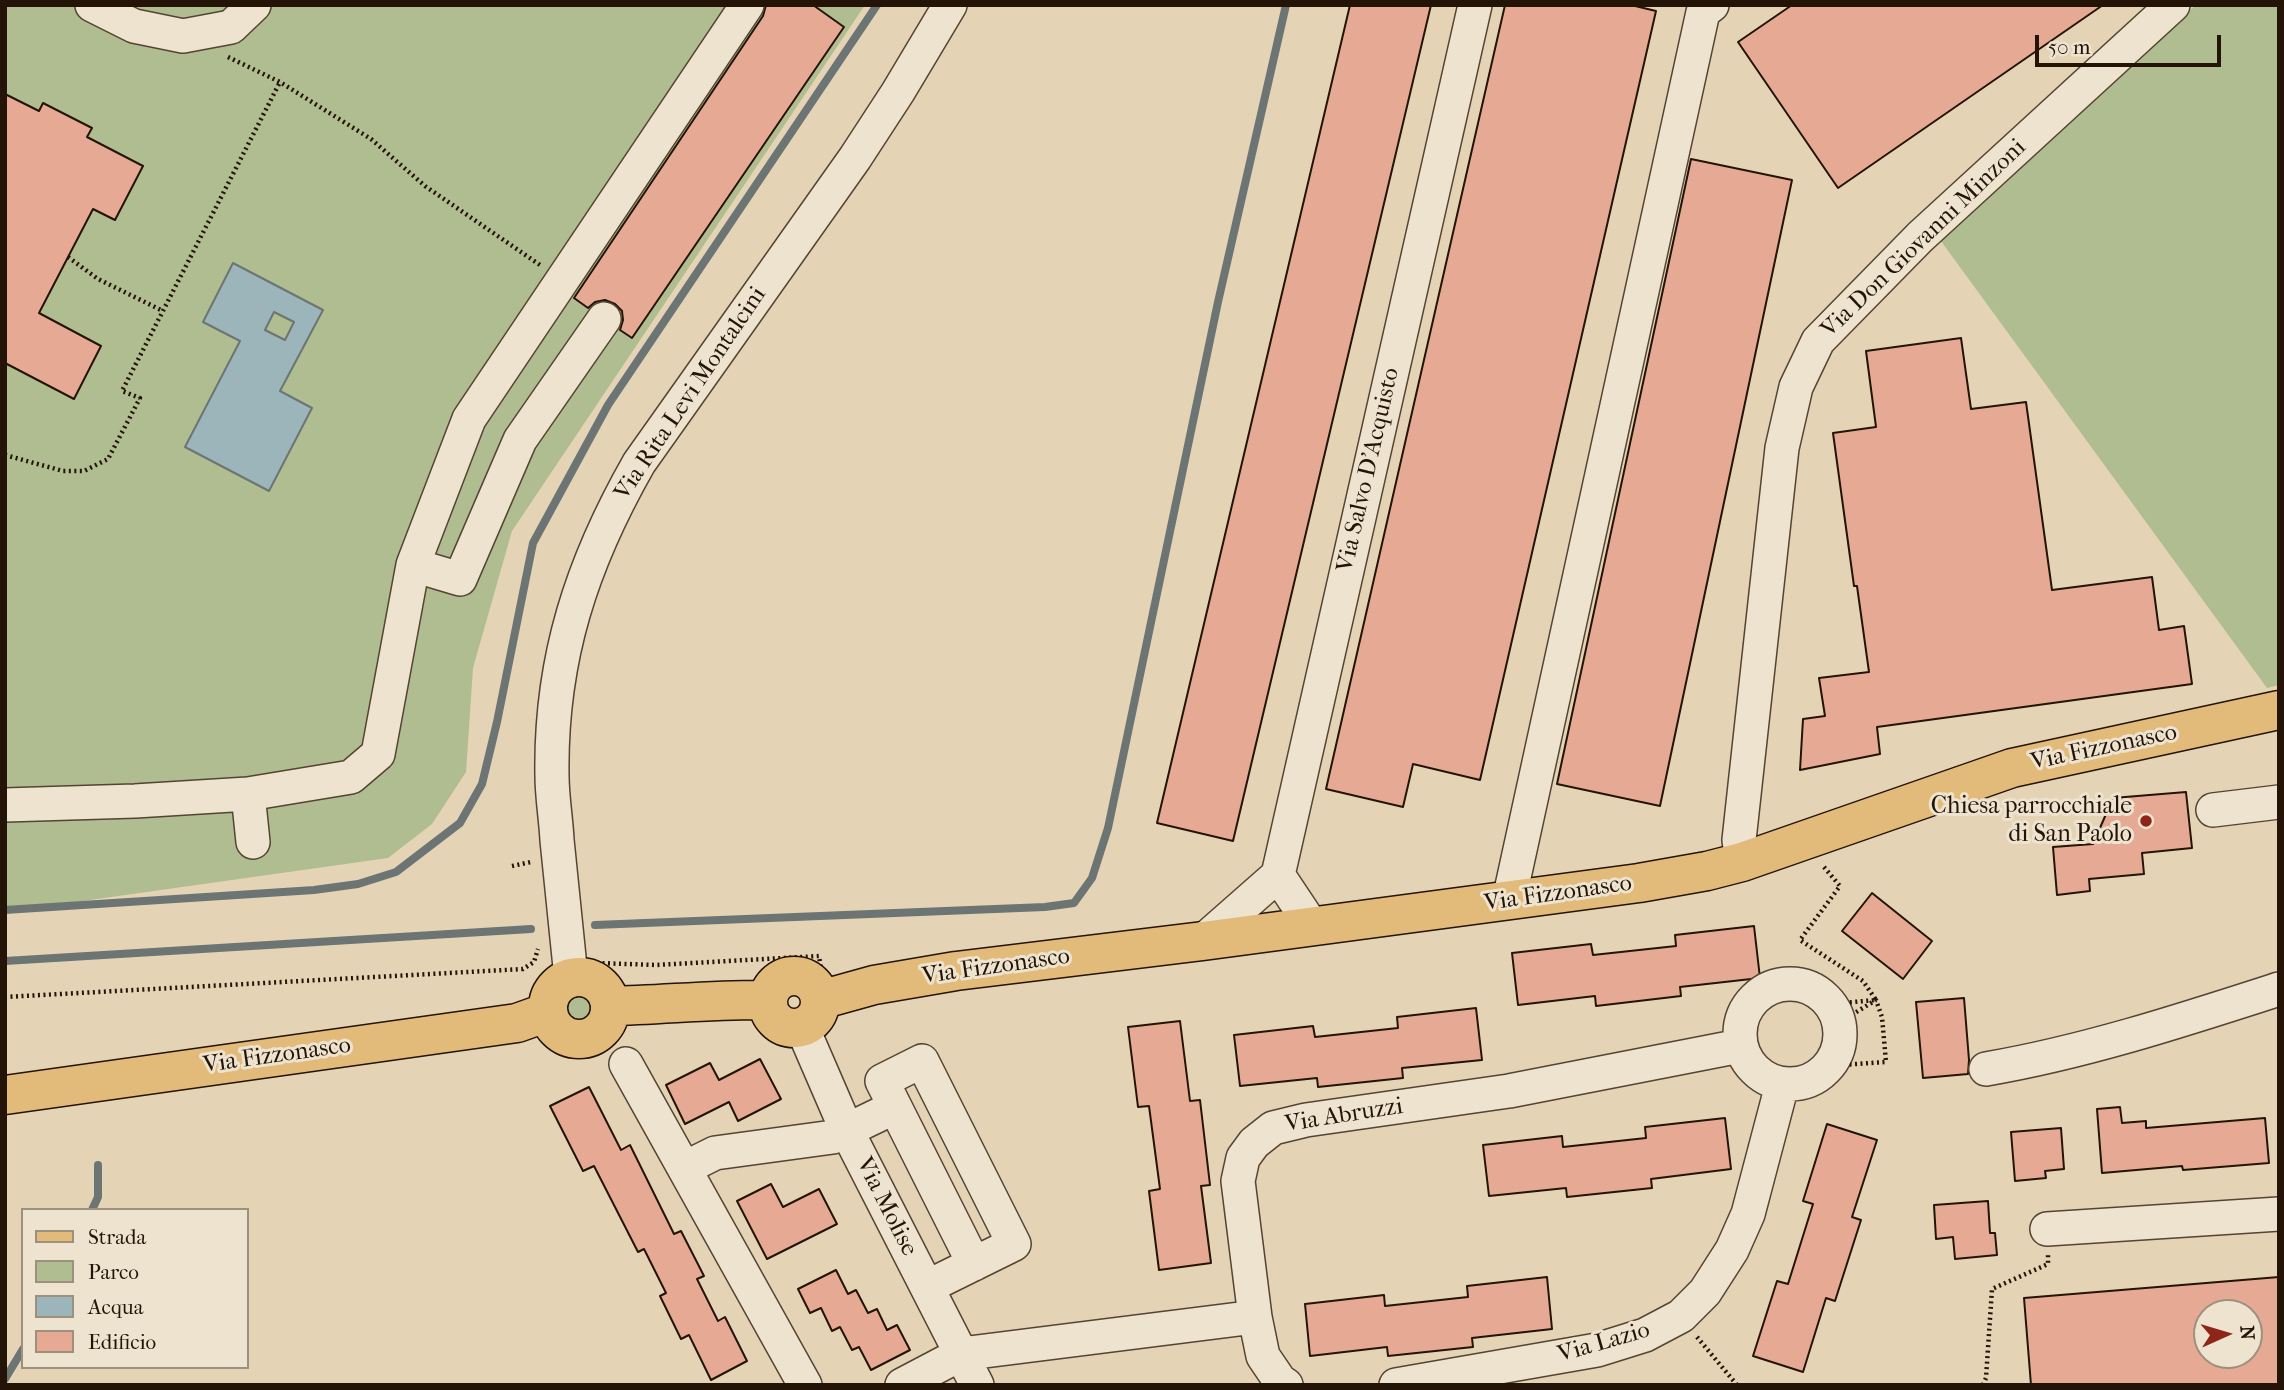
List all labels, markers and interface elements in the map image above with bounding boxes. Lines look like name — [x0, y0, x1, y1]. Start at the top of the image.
scale bar — [2039, 21, 2224, 65]
text: 50 m — [2048, 35, 2091, 59]
street label: Via Don Giovanni Minzoni — [1816, 134, 2032, 344]
street label: Via Rita Levi Montalcini — [609, 282, 773, 506]
street label: Via Salvo D'Acquisto — [1331, 365, 1407, 575]
street label: Via Fizzonasco — [2028, 718, 2180, 778]
place label: Chiesa parrocchiale di San Paolo — [1931, 793, 2132, 849]
marker: Chiesa parrocchiale di San Paolo — [2138, 813, 2154, 829]
street label: Via Fizzonasco — [1482, 869, 1634, 919]
street label: Via Fizzonasco — [920, 942, 1072, 992]
street label: Via Fizzonasco — [201, 1031, 353, 1081]
street label: Via Abruzzi — [1283, 1092, 1405, 1140]
street label: Via Molise — [849, 1153, 923, 1261]
legend — [21, 1208, 248, 1369]
text: Strada — [88, 1225, 146, 1249]
text: Parco — [88, 1260, 139, 1284]
text: Acqua — [88, 1295, 143, 1319]
north arrow — [2193, 1299, 2263, 1369]
street label: Via Lazio — [1555, 1316, 1653, 1370]
text: N — [2235, 1325, 2258, 1341]
text: Edificio — [88, 1330, 156, 1354]

